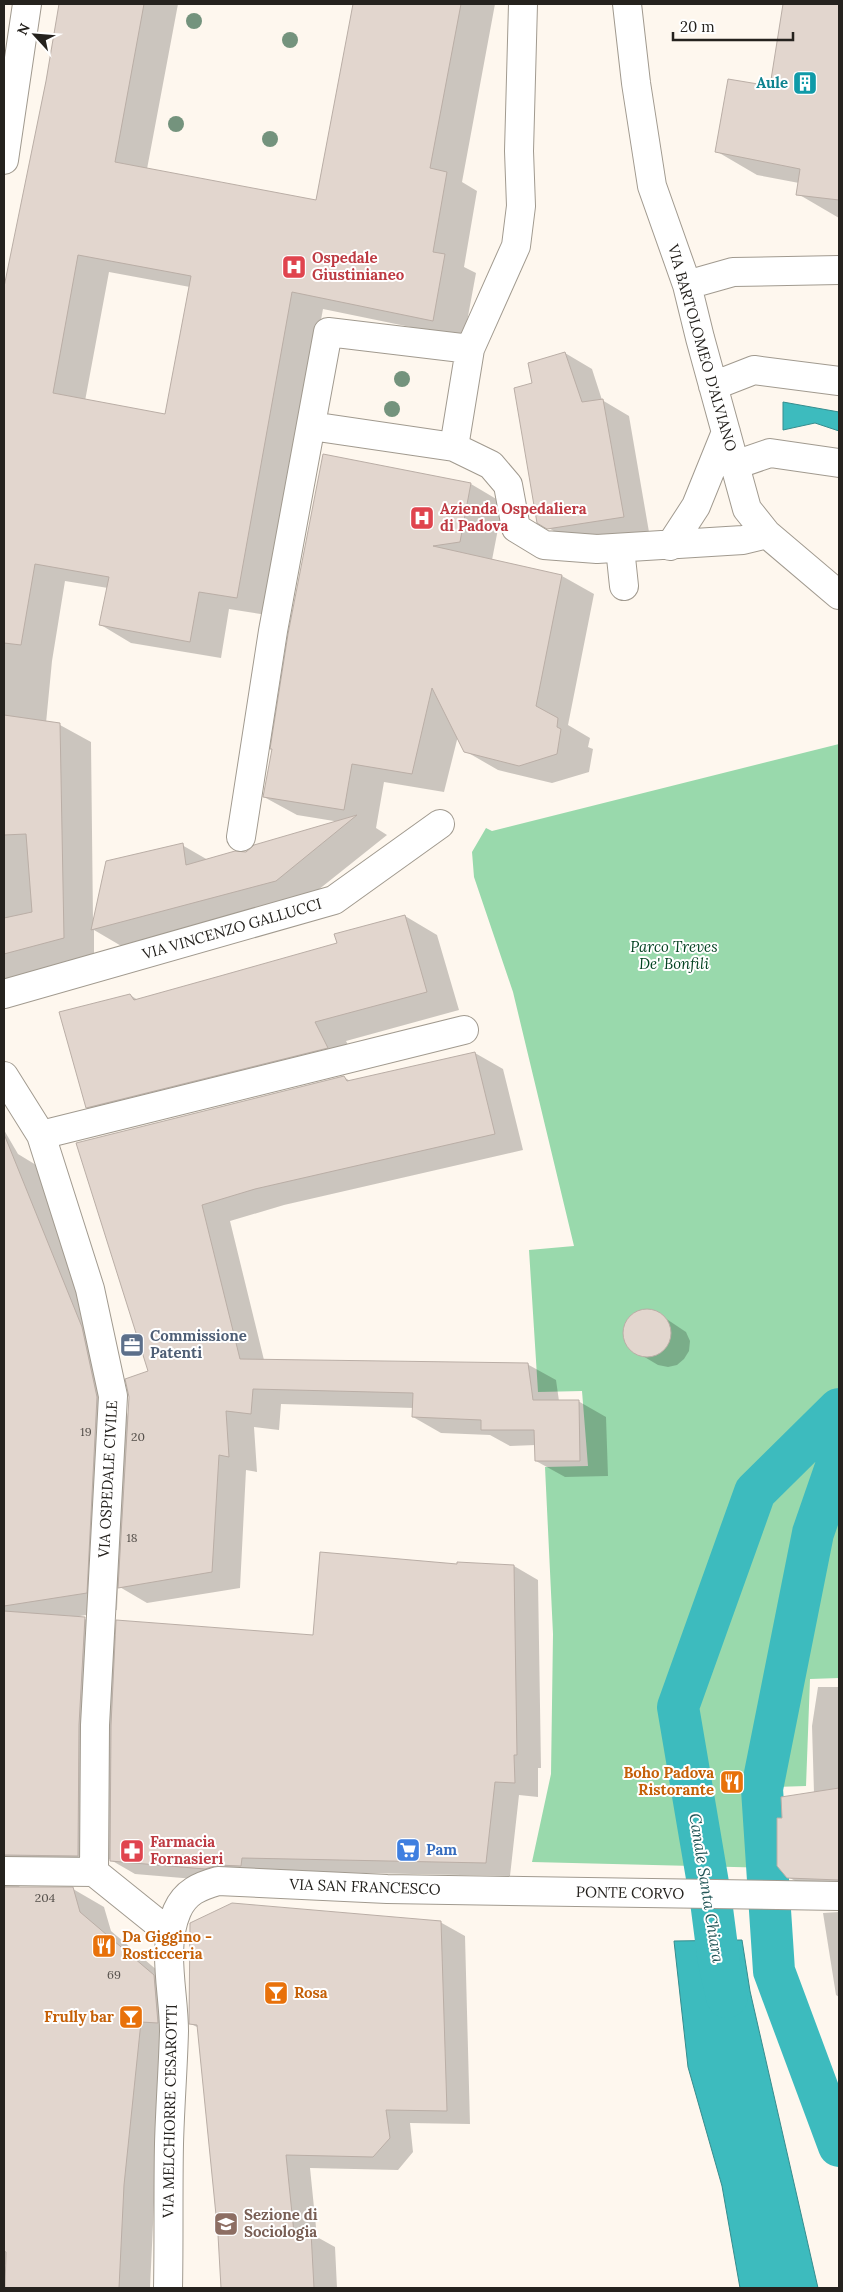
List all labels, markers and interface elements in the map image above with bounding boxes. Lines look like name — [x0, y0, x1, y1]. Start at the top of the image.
north arrow — [10, 10, 60, 60]
scale bar — [673, 10, 793, 42]
text: 20 m — [680, 17, 715, 36]
text: N — [13, 20, 34, 38]
building icon: Aule — [792, 70, 818, 96]
place label: Aule — [756, 73, 788, 92]
street label: VIA BARTOLOMEO D'ALVIANO — [664, 241, 741, 454]
place label: Ospedale Giustinianeo — [312, 248, 405, 284]
hospital icon: Ospedale Giustinianeo — [281, 254, 307, 280]
place label: Azienda Ospedaliera di Padova — [440, 499, 587, 535]
hospital icon: Azienda Ospedaliera di Padova — [409, 505, 435, 531]
street label: VIA VINCENZO GALLUCCI — [139, 894, 324, 964]
park label: Parco Treves De' Bonfili — [630, 937, 718, 973]
place label: Commissione Patenti — [150, 1326, 247, 1362]
office icon: Commissione Patenti — [119, 1332, 145, 1358]
street label: VIA OSPEDALE CIVILE — [94, 1400, 121, 1559]
house number: 19 — [80, 1424, 92, 1439]
house number: 20 — [131, 1429, 145, 1444]
house number: 18 — [126, 1530, 138, 1545]
place label: Boho Padova Ristorante — [623, 1763, 714, 1799]
restaurant icon: Boho Padova Ristorante — [719, 1769, 745, 1795]
water label: Canale Santa Chiara — [685, 1812, 729, 1964]
place label: Farmacia Fornasieri — [150, 1832, 224, 1868]
supermarket icon: Pam — [395, 1837, 421, 1863]
pharmacy icon: Farmacia Fornasieri — [119, 1838, 145, 1864]
place label: Pam — [426, 1840, 457, 1859]
street label: VIA SAN FRANCESCO — [288, 1874, 441, 1899]
street label: PONTE CORVO — [576, 1882, 684, 1903]
house number: 204 — [35, 1890, 56, 1905]
place label: Da Giggino - Rosticceria — [122, 1927, 212, 1963]
restaurant icon: Da Giggino - Rosticceria — [91, 1933, 117, 1959]
house number: 69 — [107, 1967, 121, 1982]
bar icon: Rosa — [263, 1980, 289, 2006]
place label: Rosa — [294, 1983, 328, 2002]
bar icon: Frully bar — [118, 2004, 144, 2030]
street label: VIA MELCHIORRE CESAROTTI — [158, 2004, 181, 2219]
place label: Frully bar — [44, 2007, 115, 2026]
place label: Sezione di Sociologia — [244, 2205, 318, 2241]
school or university icon: Sezione di Sociologia — [213, 2211, 239, 2237]

